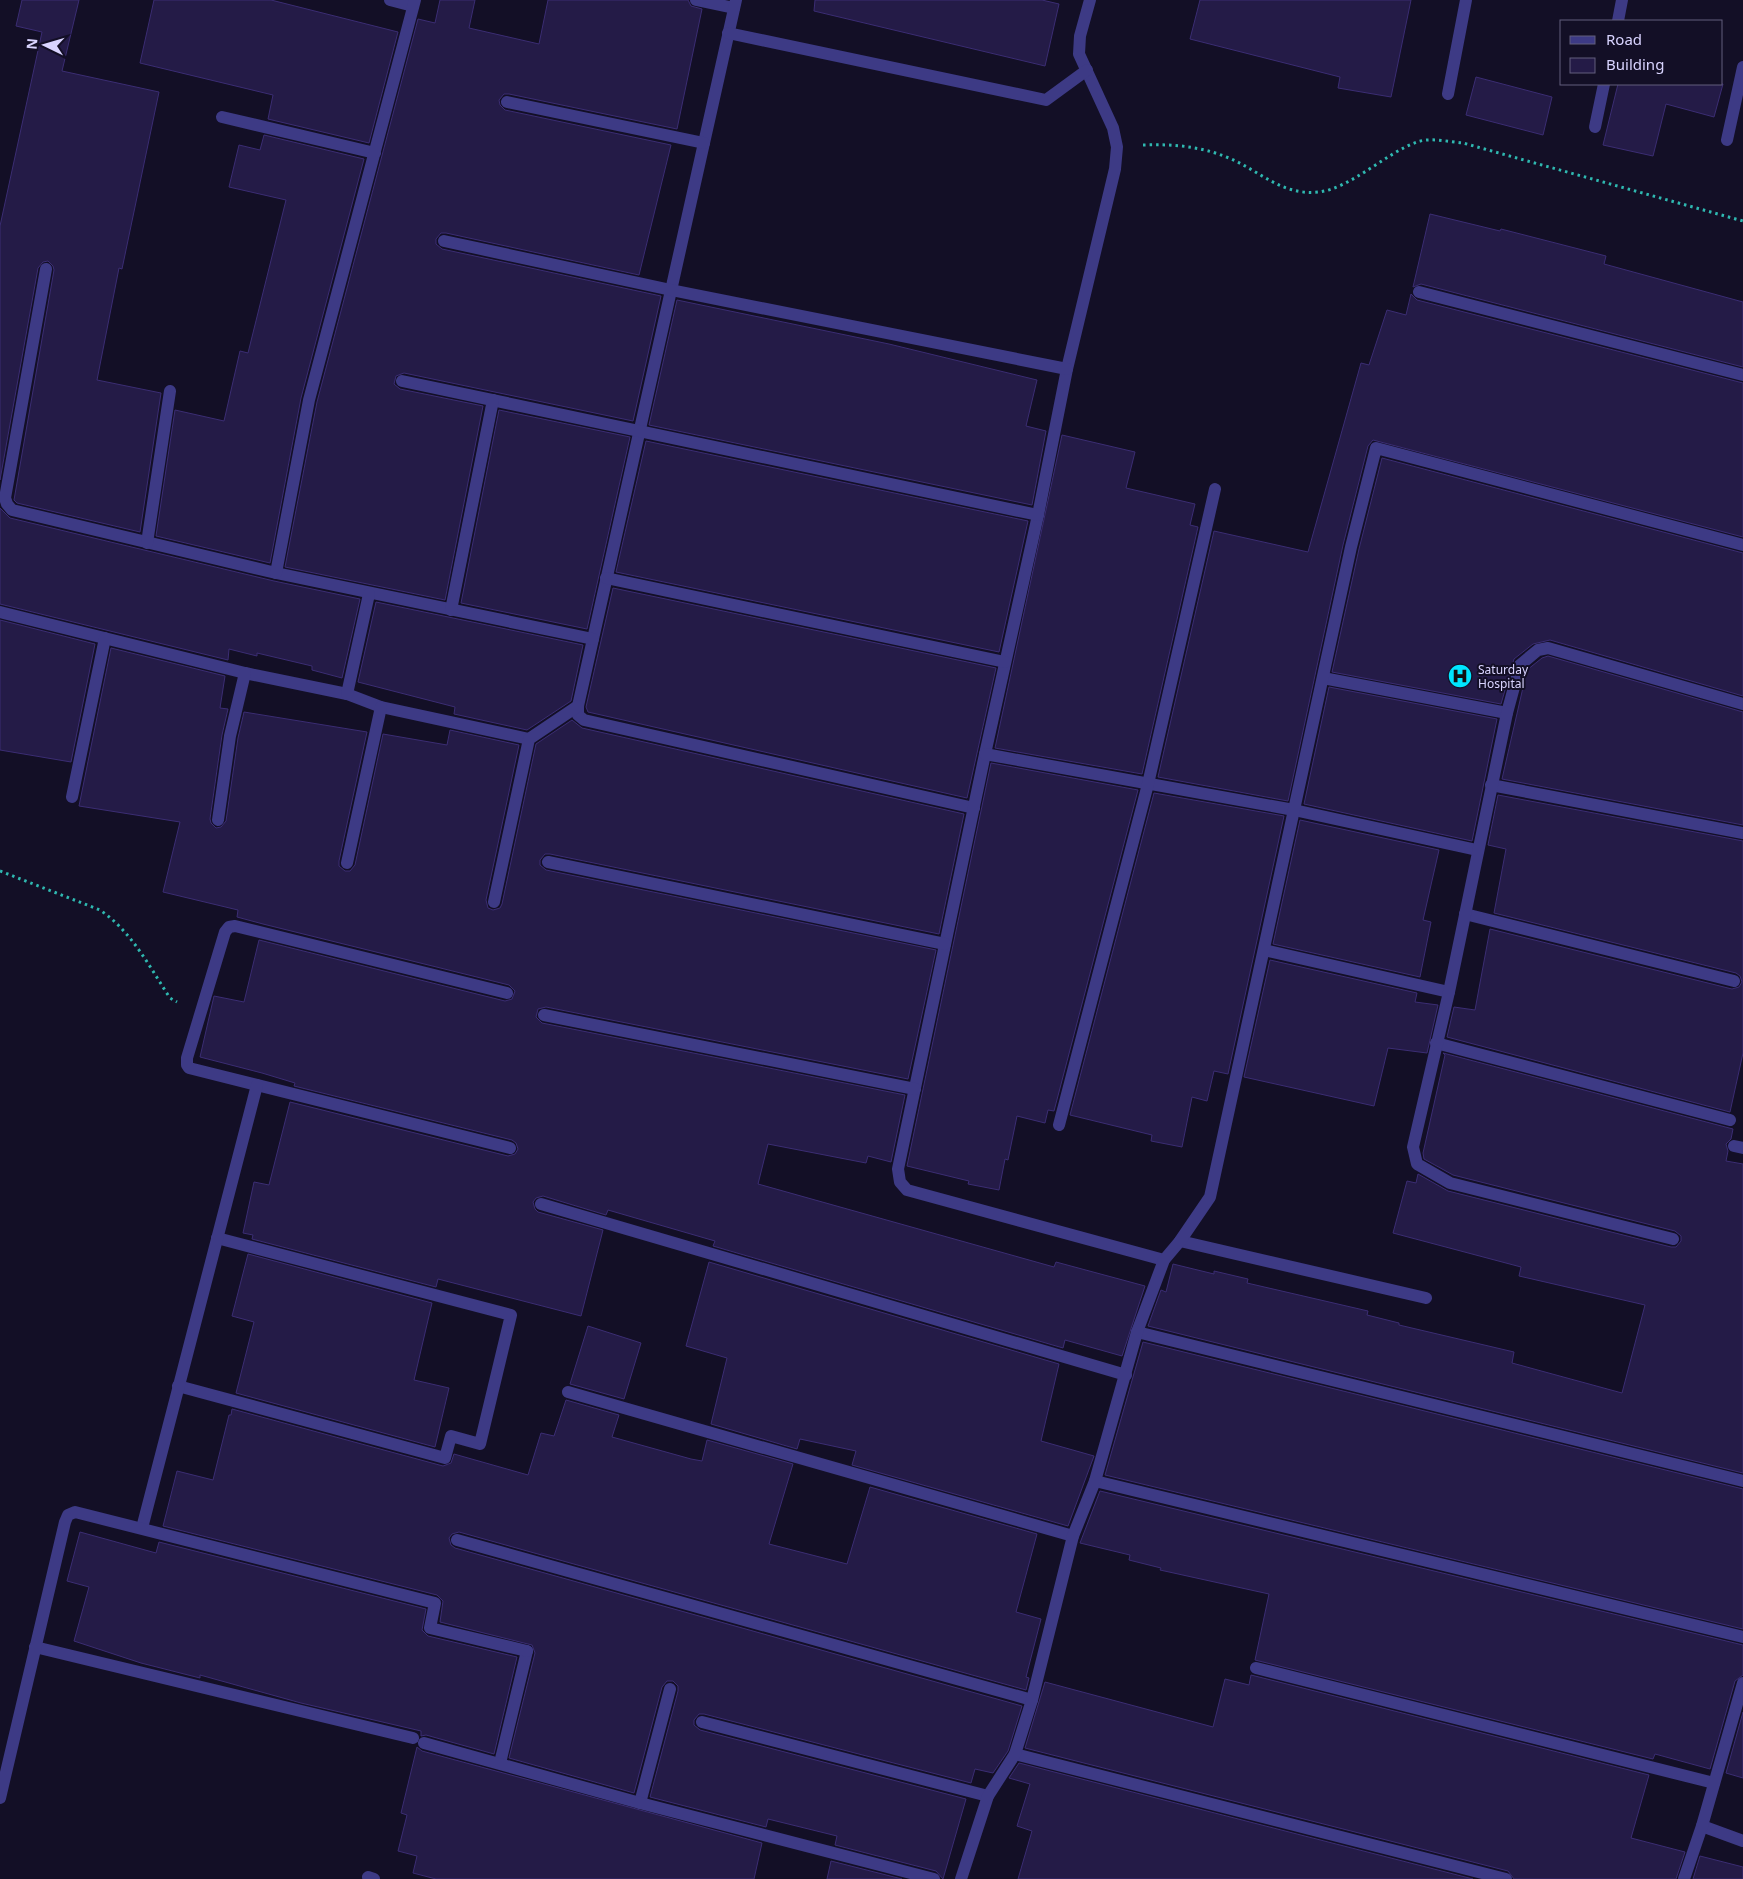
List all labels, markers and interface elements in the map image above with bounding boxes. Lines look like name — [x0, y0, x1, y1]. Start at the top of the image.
north arrow — [20, 20, 70, 70]
legend — [1560, 20, 1723, 85]
text: Road — [1606, 29, 1642, 49]
text: N — [22, 37, 42, 50]
text: Building — [1606, 54, 1664, 74]
place label: Saturday Hospital — [1478, 661, 1529, 692]
hospital icon: Saturday Hospital — [1447, 663, 1473, 689]

